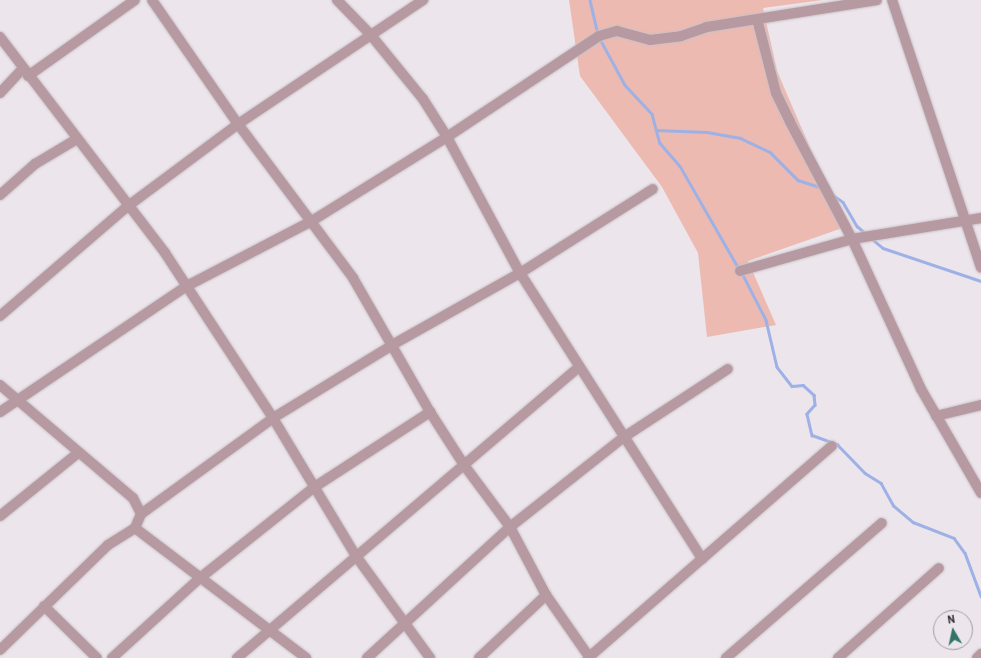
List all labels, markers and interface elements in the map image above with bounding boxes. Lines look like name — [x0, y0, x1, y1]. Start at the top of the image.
north arrow — [933, 610, 973, 650]
text: N — [947, 612, 956, 626]

